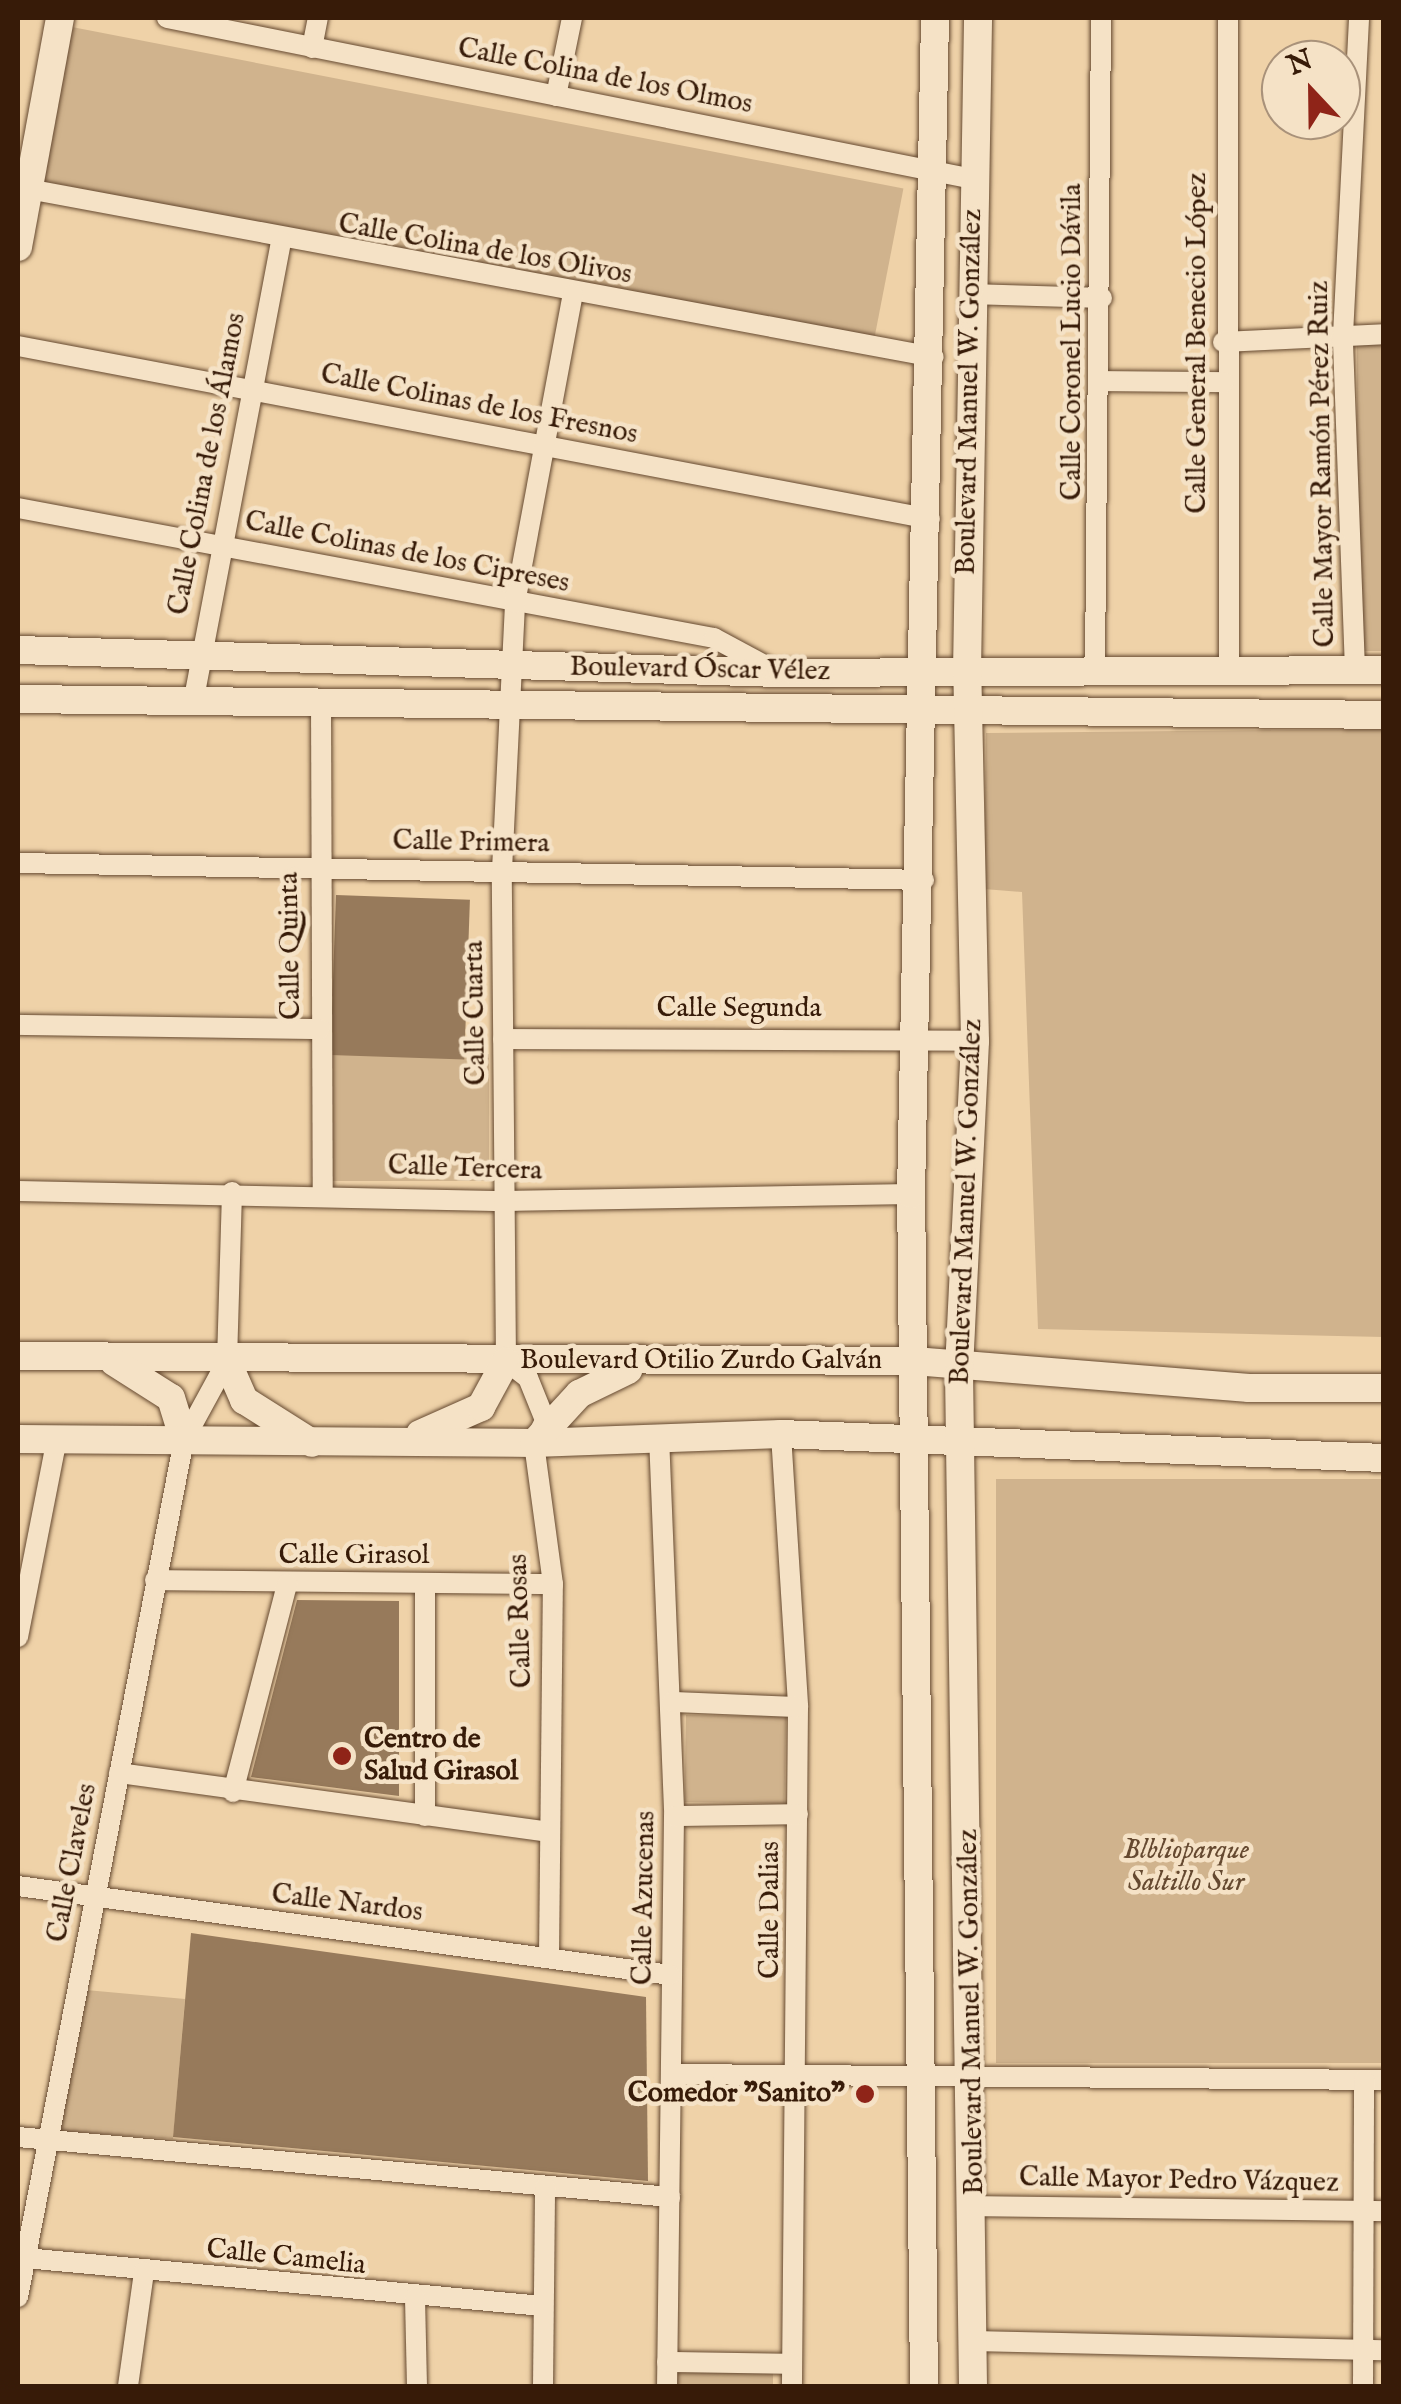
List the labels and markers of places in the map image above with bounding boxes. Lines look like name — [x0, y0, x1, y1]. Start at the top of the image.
place label: Centro de Salud Girasol — [364, 1723, 518, 1789]
marker: Centro de Salud Girasol — [329, 1743, 355, 1769]
place label: Comedor "Sanito" — [628, 2077, 845, 2111]
marker: Comedor "Sanito" — [854, 2083, 876, 2105]

